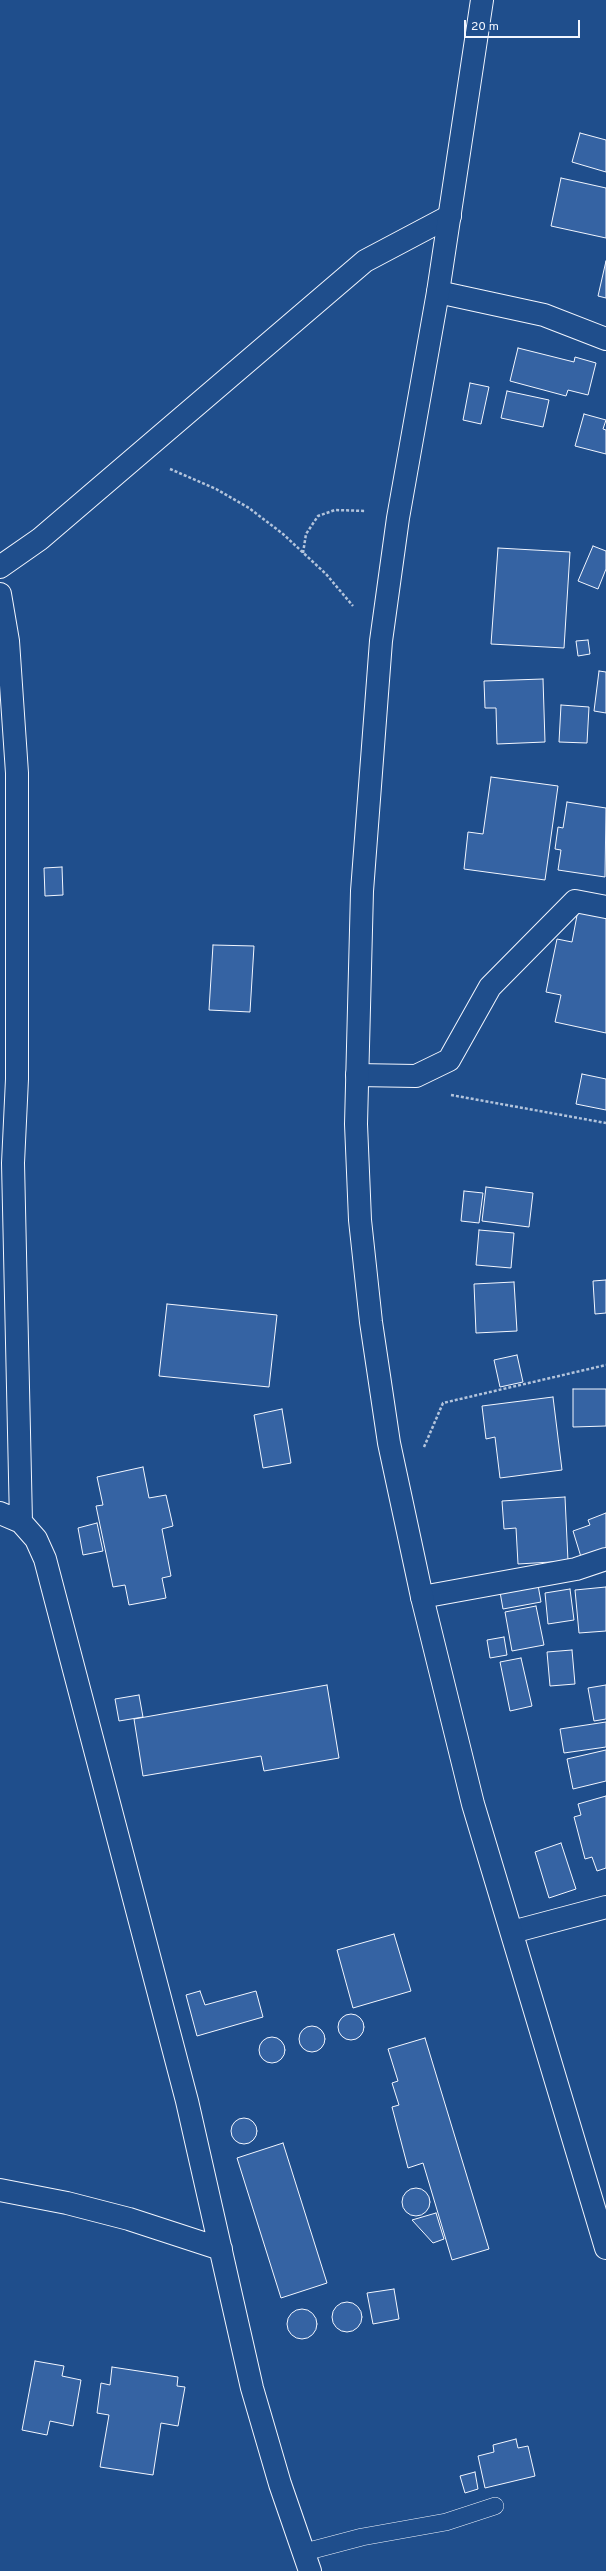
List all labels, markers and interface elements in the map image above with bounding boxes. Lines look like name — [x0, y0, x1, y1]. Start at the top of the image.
scale bar — [466, 12, 582, 38]
text: 20 m — [471, 19, 499, 35]

